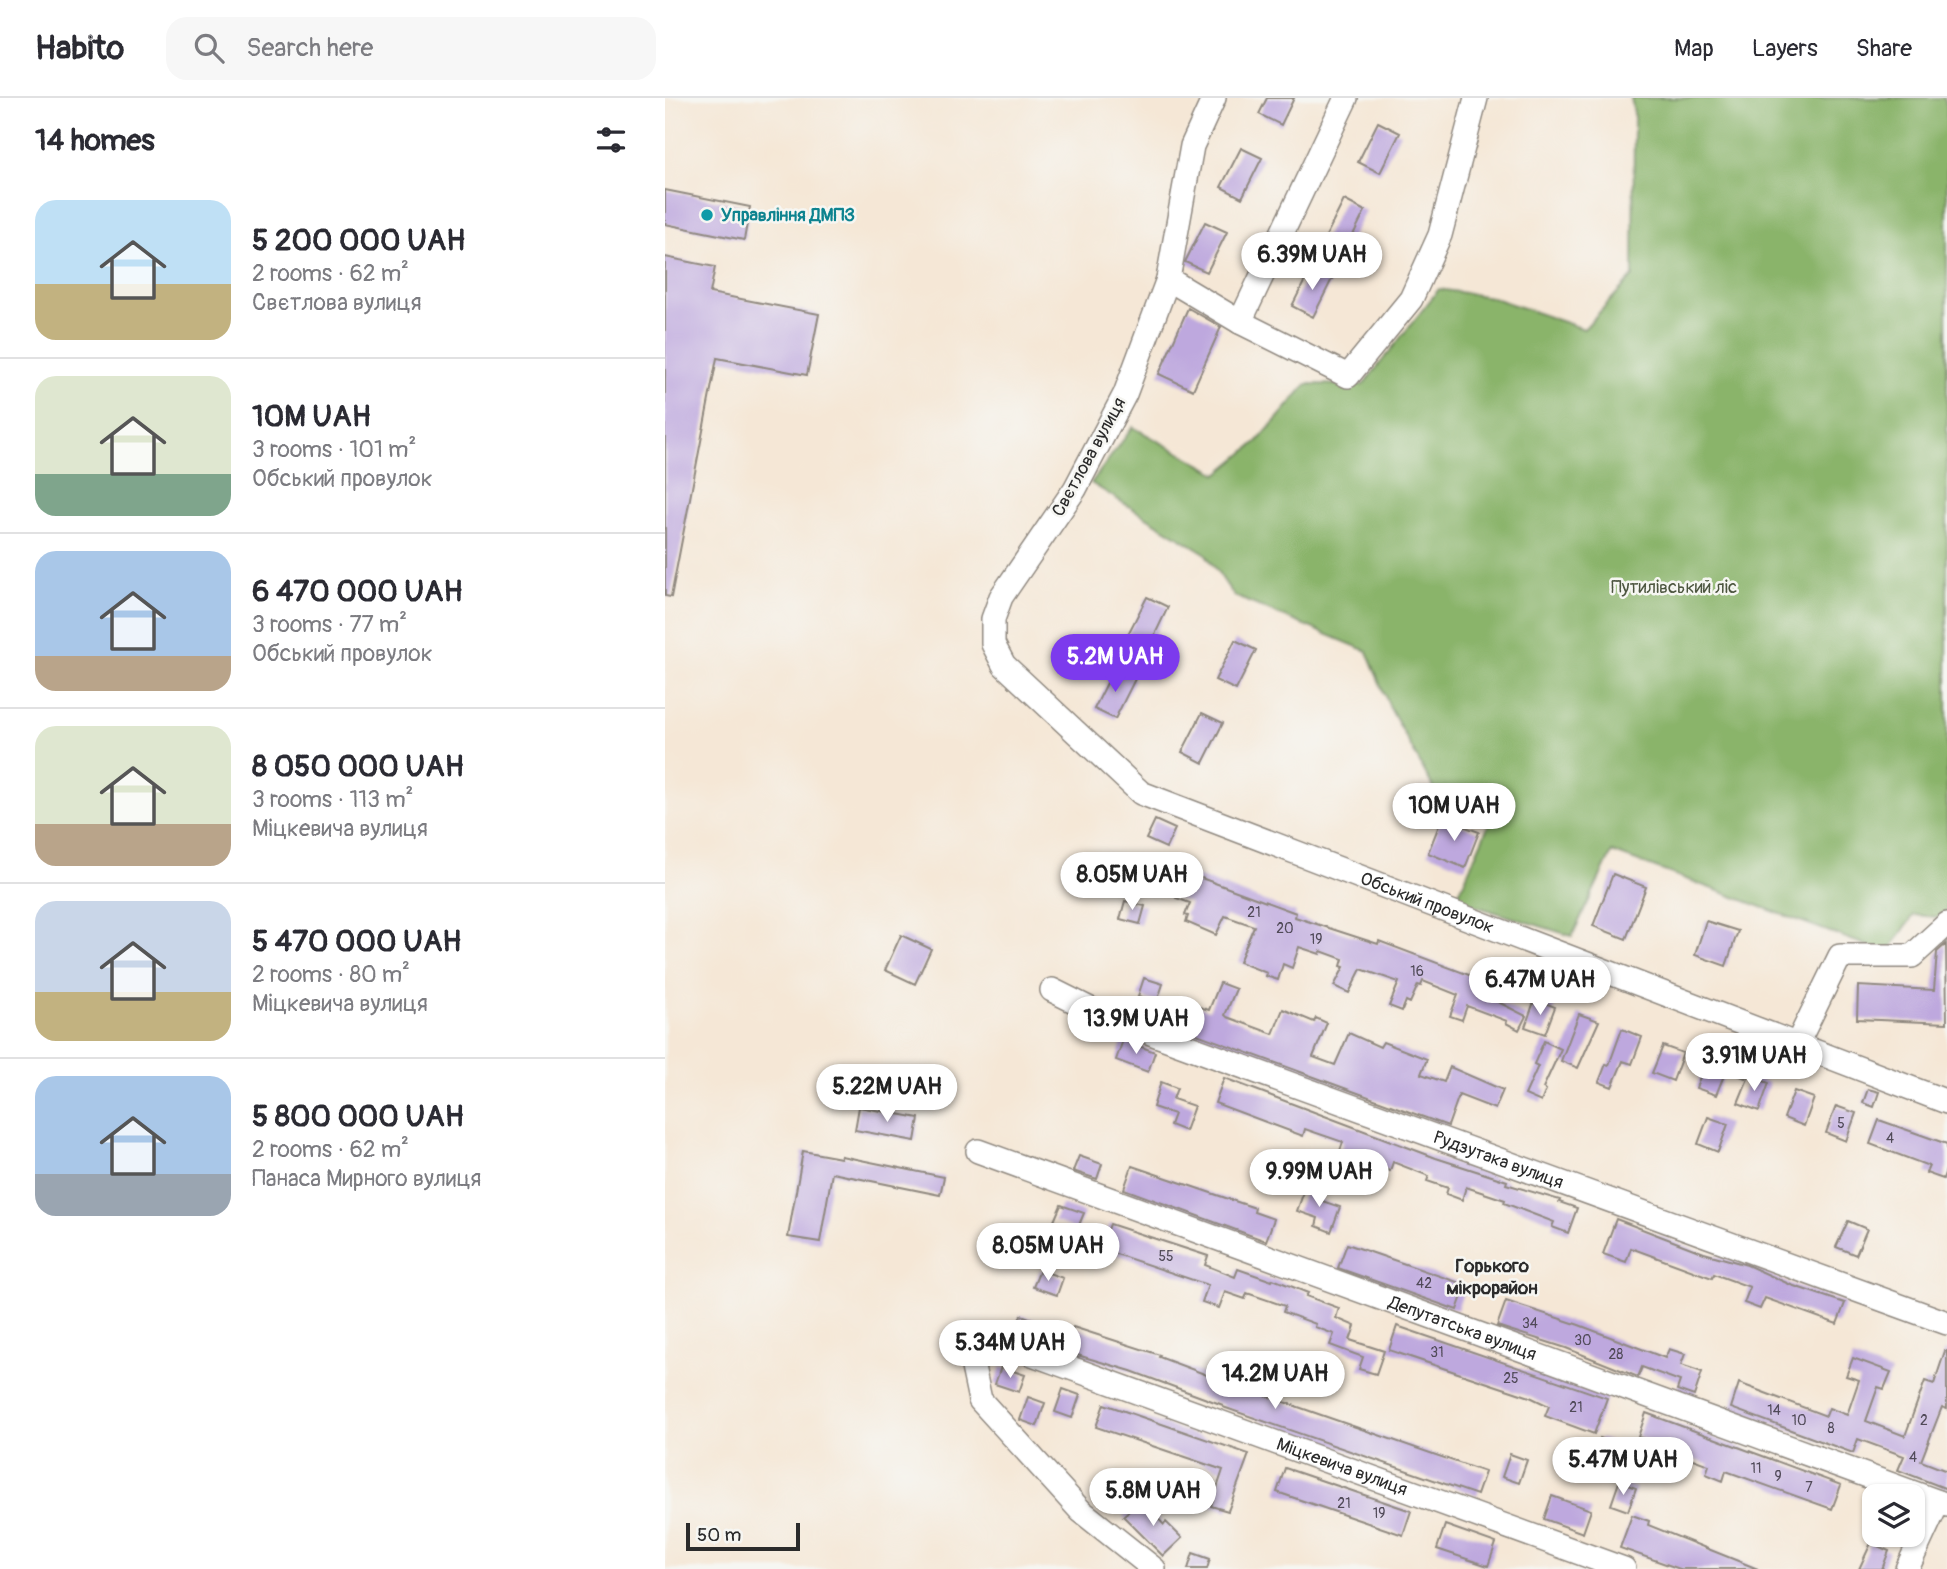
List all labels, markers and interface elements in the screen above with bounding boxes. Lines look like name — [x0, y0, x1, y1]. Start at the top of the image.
search box — [166, 17, 656, 80]
text: Habito — [35, 28, 124, 69]
icon: search — [190, 29, 228, 67]
text: Search here — [246, 32, 373, 64]
text: Map — [1674, 34, 1714, 63]
text: Layers — [1752, 34, 1818, 63]
text: Share — [1856, 34, 1912, 63]
icon: filters — [592, 121, 630, 159]
text: 14 homes — [35, 122, 155, 159]
place label: Управління ДМПЗ — [721, 204, 855, 227]
marker: Управління ДМПЗ — [699, 207, 715, 223]
text: 5 200 000 UAH — [252, 222, 465, 259]
icon: home — [91, 228, 175, 312]
pin: 6.39M UAH — [1232, 232, 1392, 292]
text: 6.39M UAH — [1257, 240, 1367, 269]
text: 2 rooms · 62 m² — [252, 259, 409, 288]
text: Свєтлова вулиця — [252, 288, 422, 317]
street label: Свєтлова вулиця — [1047, 393, 1131, 521]
text: 10M UAH — [252, 398, 371, 435]
icon: home — [91, 404, 175, 488]
text: 3 rooms · 101 m² — [252, 435, 416, 464]
text: Обський провулок — [252, 464, 433, 493]
text: 6 470 000 UAH — [252, 573, 463, 610]
park label: Путилівський ліс — [1611, 576, 1737, 599]
icon: home — [91, 579, 175, 663]
text: 3 rooms · 77 m² — [252, 610, 407, 639]
pin: 5.2M UAH — [1043, 634, 1187, 694]
text: Обський провулок — [252, 639, 433, 668]
text: 5.2M UAH — [1067, 642, 1163, 671]
text: 8 050 000 UAH — [252, 748, 464, 785]
icon: home — [91, 754, 175, 838]
pin: 10M UAH — [1389, 784, 1519, 843]
text: 3 rooms · 113 m² — [252, 785, 413, 814]
text: 10M UAH — [1409, 791, 1499, 820]
text: Міцкевича вулиця — [252, 814, 428, 843]
pin: 8.05M UAH — [1052, 852, 1212, 912]
text: 8.05M UAH — [1076, 860, 1188, 889]
street label: Обський провулок — [1357, 867, 1497, 939]
house number: 21 — [1247, 904, 1261, 921]
house number: 20 — [1276, 920, 1294, 937]
text: 5 470 000 UAH — [252, 923, 461, 960]
icon: home — [91, 929, 175, 1013]
house number: 19 — [1310, 931, 1322, 948]
pin: 6.47M UAH — [1460, 958, 1620, 1017]
text: 2 rooms · 80 m² — [252, 960, 410, 989]
house number: 16 — [1410, 963, 1424, 980]
text: 6.47M UAH — [1485, 965, 1595, 994]
text: Міцкевича вулиця — [252, 989, 428, 1018]
pin: 13.9M UAH — [1056, 996, 1216, 1056]
text: 13.9M UAH — [1084, 1004, 1188, 1033]
pin: 3.91M UAH — [1674, 1034, 1834, 1093]
text: 3.91M UAH — [1702, 1041, 1806, 1070]
pin: 5.22M UAH — [807, 1065, 967, 1124]
text: 5.22M UAH — [832, 1072, 942, 1101]
text: 5 800 000 UAH — [252, 1098, 464, 1135]
icon: home — [91, 1104, 175, 1188]
house number: 5 — [1837, 1115, 1845, 1132]
street label: Рудзутака вулиця — [1430, 1125, 1567, 1194]
house number: 4 — [1886, 1130, 1894, 1147]
text: 2 rooms · 62 m² — [252, 1135, 409, 1164]
pin: 9.99M UAH — [1239, 1150, 1399, 1209]
text: 9.99M UAH — [1266, 1157, 1372, 1186]
text: Панаса Мирного вулиця — [252, 1164, 481, 1193]
pin: 8.05M UAH — [968, 1224, 1128, 1283]
text: 8.05M UAH — [992, 1231, 1104, 1260]
house number: 55 — [1158, 1248, 1174, 1265]
district label: Горького мікрорайон — [1446, 1254, 1538, 1300]
house number: 42 — [1416, 1275, 1432, 1292]
street label: Депутатська вулиця — [1385, 1290, 1540, 1366]
house number: 34 — [1522, 1315, 1538, 1332]
pin: 5.34M UAH — [930, 1320, 1090, 1380]
text: 5.34M UAH — [955, 1328, 1065, 1357]
house number: 30 — [1574, 1332, 1592, 1349]
house number: 31 — [1430, 1344, 1444, 1361]
house number: 28 — [1609, 1346, 1623, 1363]
pin: 14.2M UAH — [1195, 1352, 1355, 1411]
text: 14.2M UAH — [1222, 1359, 1328, 1388]
house number: 25 — [1503, 1370, 1519, 1387]
house number: 21 — [1569, 1399, 1583, 1416]
house number: 14 — [1767, 1402, 1781, 1419]
house number: 10 — [1791, 1412, 1807, 1429]
house number: 2 — [1920, 1412, 1928, 1429]
house number: 8 — [1827, 1420, 1835, 1437]
street label: Міцкевича вулиця — [1273, 1432, 1411, 1501]
pin: 5.47M UAH — [1543, 1438, 1703, 1497]
text: 5.47M UAH — [1568, 1445, 1678, 1474]
house number: 4 — [1909, 1449, 1917, 1466]
house number: 11 — [1751, 1460, 1761, 1477]
pin: 5.8M UAH — [1081, 1468, 1225, 1528]
house number: 9 — [1774, 1468, 1782, 1485]
text: 5.8M UAH — [1105, 1476, 1201, 1505]
house number: 7 — [1805, 1479, 1813, 1496]
map controls — [1862, 1484, 1925, 1547]
button: layers — [1862, 1484, 1925, 1547]
house number: 21 — [1337, 1495, 1351, 1512]
house number: 19 — [1373, 1505, 1385, 1522]
scale bar — [686, 1520, 800, 1552]
text: 50 m — [697, 1523, 741, 1547]

